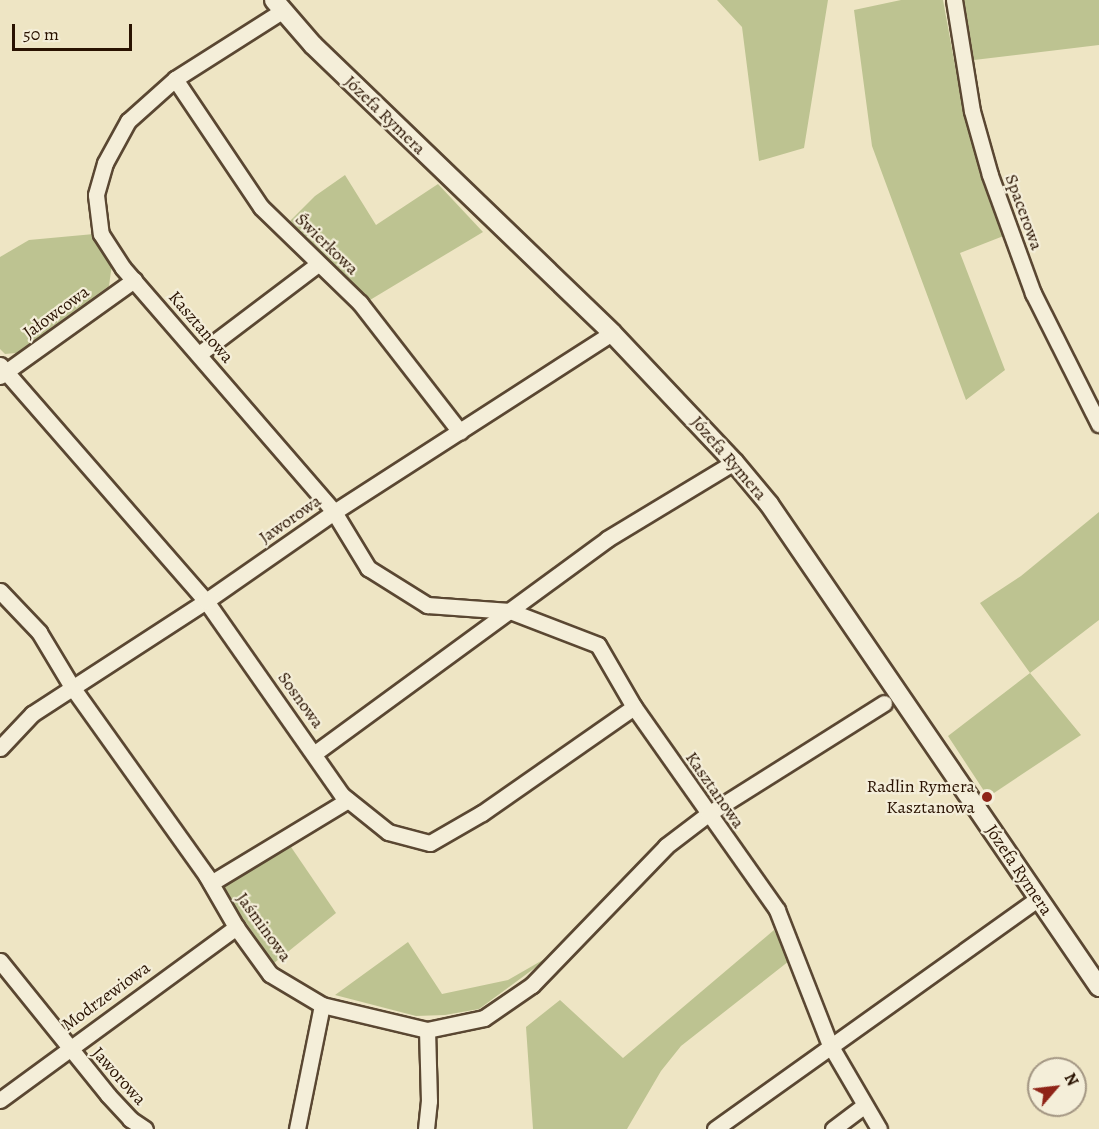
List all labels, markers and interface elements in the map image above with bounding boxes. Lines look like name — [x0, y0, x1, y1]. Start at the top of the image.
scale bar — [15, 12, 135, 50]
text: 50 m — [23, 22, 59, 46]
street label: Józefa Rymera — [340, 71, 430, 159]
street label: Spacerowa — [1000, 171, 1048, 253]
street label: Świerkowa — [291, 208, 363, 280]
street label: Jałowcowa — [19, 281, 93, 343]
street label: Kasztanowa — [164, 286, 238, 368]
street label: Józefa Rymera — [686, 411, 772, 505]
street label: Jaworowa — [255, 490, 325, 548]
street label: Sosnowa — [273, 667, 329, 733]
street label: Kasztanowa — [681, 747, 749, 833]
place label: Radlin Rymera Kasztanowa — [867, 776, 975, 818]
marker: Radlin Rymera Kasztanowa — [980, 790, 994, 804]
street label: Józefa Rymera — [981, 820, 1057, 920]
street label: Jaśminowa — [232, 888, 296, 966]
street label: Modrzewiowa — [58, 957, 154, 1035]
street label: Jaworowa — [87, 1042, 151, 1110]
north arrow — [1027, 1057, 1087, 1117]
text: N — [1059, 1069, 1084, 1090]

